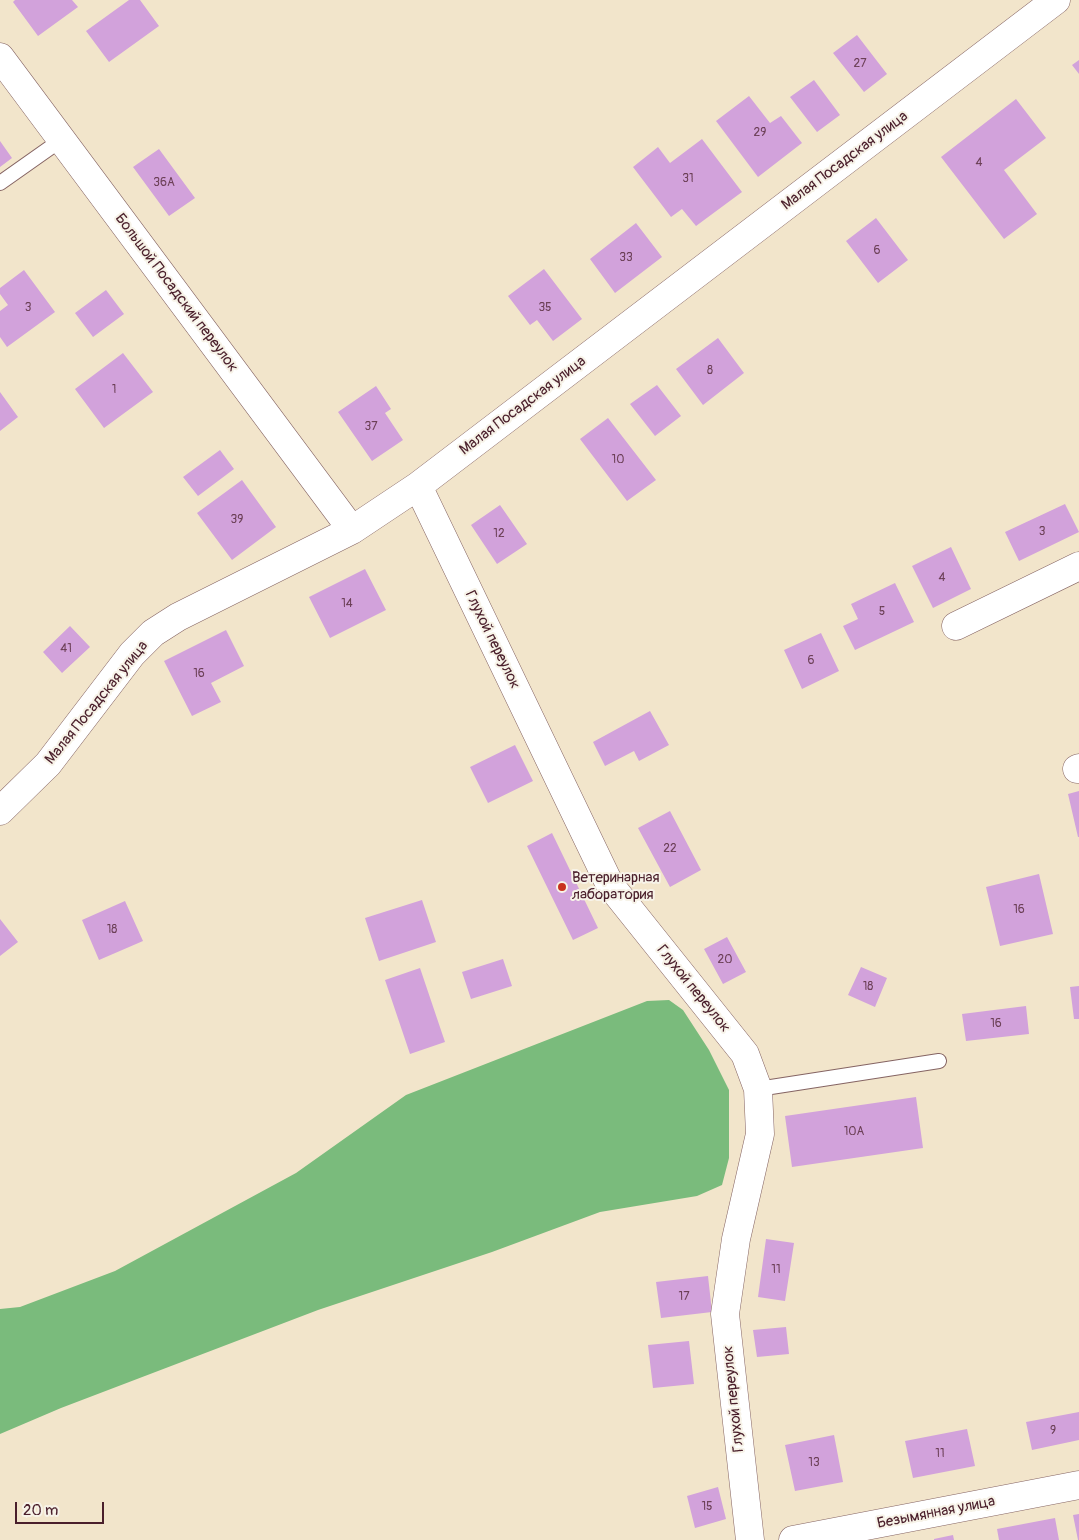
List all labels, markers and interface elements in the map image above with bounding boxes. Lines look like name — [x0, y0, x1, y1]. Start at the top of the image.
house number: 27 — [853, 57, 867, 71]
street label: Малая Посадская улица — [778, 108, 912, 214]
house number: 29 — [754, 126, 766, 140]
house number: 4 — [976, 156, 982, 170]
house number: 31 — [682, 172, 694, 186]
house number: 36А — [153, 176, 175, 190]
street label: Большой Посадский переулок — [111, 210, 241, 376]
house number: 6 — [874, 244, 880, 258]
house number: 33 — [619, 251, 633, 265]
house number: 3 — [25, 301, 31, 315]
house number: 35 — [538, 301, 552, 315]
street label: Малая Посадская улица — [456, 353, 590, 459]
house number: 8 — [707, 364, 713, 378]
house number: 1 — [112, 383, 116, 397]
house number: 37 — [364, 420, 378, 434]
house number: 10 — [612, 453, 624, 467]
house number: 39 — [231, 513, 243, 527]
house number: 3 — [1039, 525, 1045, 539]
house number: 12 — [493, 527, 505, 541]
house number: 4 — [939, 571, 945, 585]
street label: Глухой переулок — [460, 588, 524, 692]
house number: 14 — [341, 597, 353, 611]
house number: 5 — [879, 605, 885, 619]
street label: Малая Посадская улица — [42, 638, 152, 768]
house number: 41 — [60, 642, 72, 656]
house number: 6 — [808, 654, 814, 668]
house number: 16 — [193, 667, 205, 681]
house number: 22 — [663, 842, 677, 856]
place label: Ветеринарная лаборатория — [572, 869, 660, 904]
marker: Ветеринарная лаборатория — [556, 881, 568, 893]
house number: 16 — [1013, 903, 1025, 917]
house number: 18 — [107, 923, 117, 937]
street label: Глухой переулок — [652, 942, 734, 1036]
house number: 20 — [718, 953, 732, 967]
house number: 18 — [863, 980, 873, 994]
house number: 16 — [990, 1017, 1002, 1031]
house number: 10А — [844, 1125, 864, 1139]
house number: 11 — [771, 1263, 781, 1277]
house number: 17 — [678, 1290, 690, 1304]
street label: Глухой переулок — [719, 1345, 749, 1453]
house number: 9 — [1050, 1424, 1056, 1438]
house number: 11 — [935, 1447, 945, 1461]
house number: 13 — [808, 1456, 820, 1470]
scale bar — [18, 1492, 106, 1524]
street label: Безымянная улица — [875, 1493, 997, 1533]
house number: 15 — [701, 1500, 713, 1514]
text: 20 m — [23, 1501, 58, 1520]

